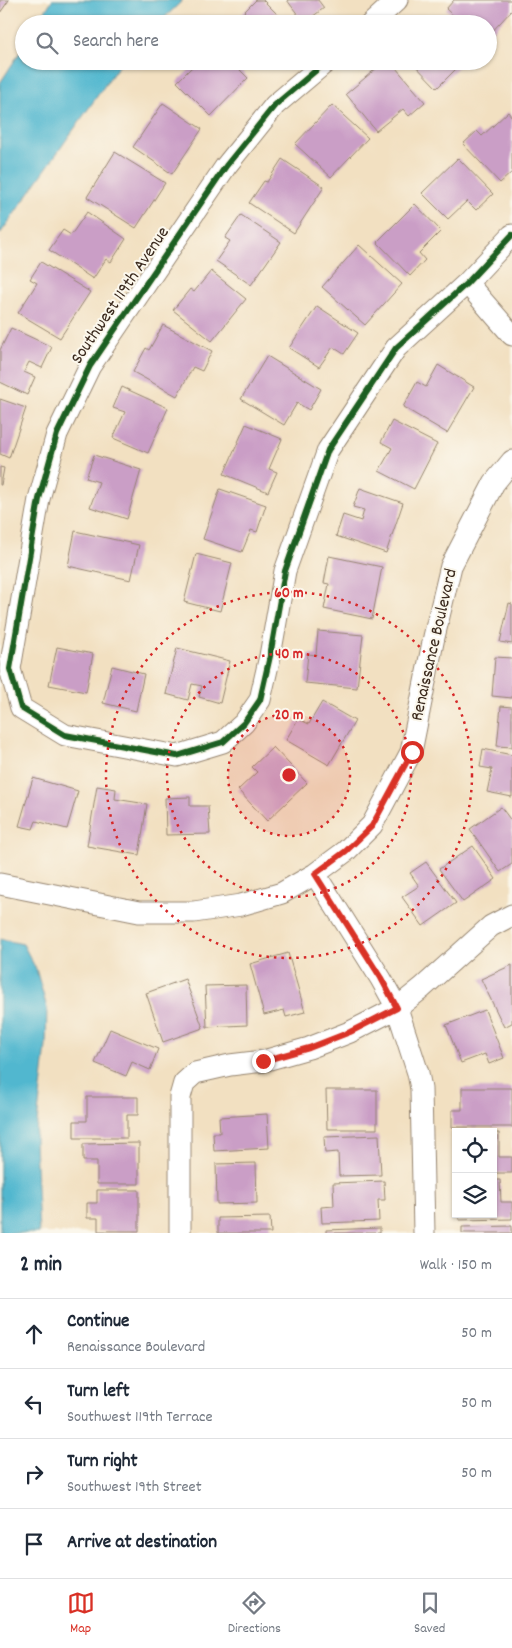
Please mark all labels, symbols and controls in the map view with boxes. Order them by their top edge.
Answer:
search box [15,15,497,70]
icon: search [33,29,61,57]
text: Search here [73,29,159,56]
street label: Southwest 119th Avenue [66,222,176,370]
street label: Renaissance Boulevard [405,566,465,724]
text: 60 m [274,583,304,605]
text: 40 m [275,644,303,666]
text: 20 m [275,705,303,727]
route start [401,741,424,764]
centre of rings [280,766,298,784]
route end [252,1050,275,1073]
map controls [452,1128,497,1218]
button: locate [452,1128,497,1173]
button: layers [452,1173,497,1218]
text: 2 min [20,1251,62,1281]
text: Walk · 150 m [420,1254,492,1277]
text: Continue [67,1309,129,1336]
icon: ahead [20,1320,48,1348]
text: 50 m [461,1322,492,1345]
text: Renaissance Boulevard [67,1336,205,1359]
text: Turn left [67,1379,130,1406]
icon: left [20,1390,48,1418]
text: 50 m [461,1392,492,1415]
text: Southwest 119th Terrace [67,1406,212,1429]
text: Turn right [67,1449,138,1476]
icon: right [20,1460,48,1488]
text: 50 m [461,1462,492,1485]
text: Southwest 19th Street [67,1476,202,1499]
icon: arrive [20,1530,48,1558]
text: Arrive at destination [67,1530,217,1557]
tab: Map [67,1589,95,1639]
tab: Directions [228,1589,281,1639]
tab: Saved [414,1589,445,1639]

